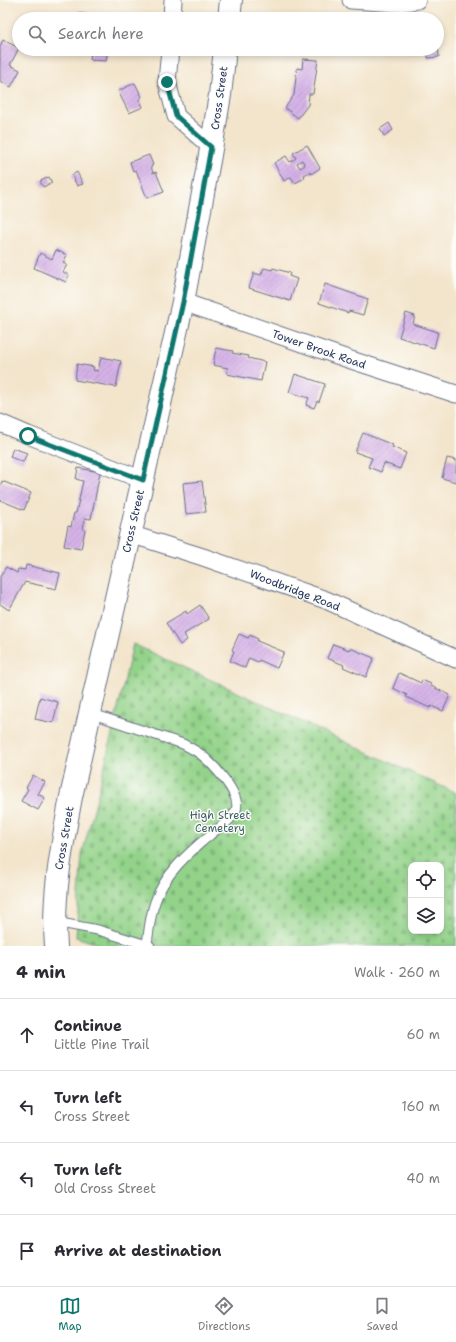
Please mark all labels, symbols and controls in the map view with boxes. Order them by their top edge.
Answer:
search box [12,12,444,56]
icon: search [26,23,48,45]
text: Search here [58,24,144,44]
street label: Cross Street [208,65,231,131]
route end [158,73,176,91]
street label: Tower Brook Road [270,326,368,373]
route start [19,427,37,445]
street label: Cross Street [119,488,148,554]
street label: Woodbridge Road [247,566,342,615]
street label: Cross Street [52,805,77,871]
park label: High Street Cemetery [190,808,250,836]
map controls [408,862,444,934]
button: locate [408,862,444,898]
button: layers [408,898,444,934]
text: 4 min [16,961,66,983]
text: Walk · 260 m [354,964,440,981]
text: Continue [54,1016,122,1036]
icon: ahead [16,1024,38,1046]
text: 60 m [407,1026,440,1043]
text: Little Pine Trail [54,1036,149,1053]
text: Turn left [54,1088,122,1108]
icon: left [16,1096,38,1118]
text: 160 m [402,1098,440,1115]
text: Cross Street [54,1108,130,1125]
text: Turn left [54,1160,122,1180]
icon: left [16,1168,38,1190]
text: 40 m [406,1170,440,1187]
text: Old Cross Street [54,1180,156,1197]
icon: arrive [16,1240,38,1262]
text: Arrive at destination [54,1241,222,1261]
tab: Map [58,1295,82,1334]
tab: Directions [198,1295,250,1334]
tab: Saved [367,1295,398,1334]

